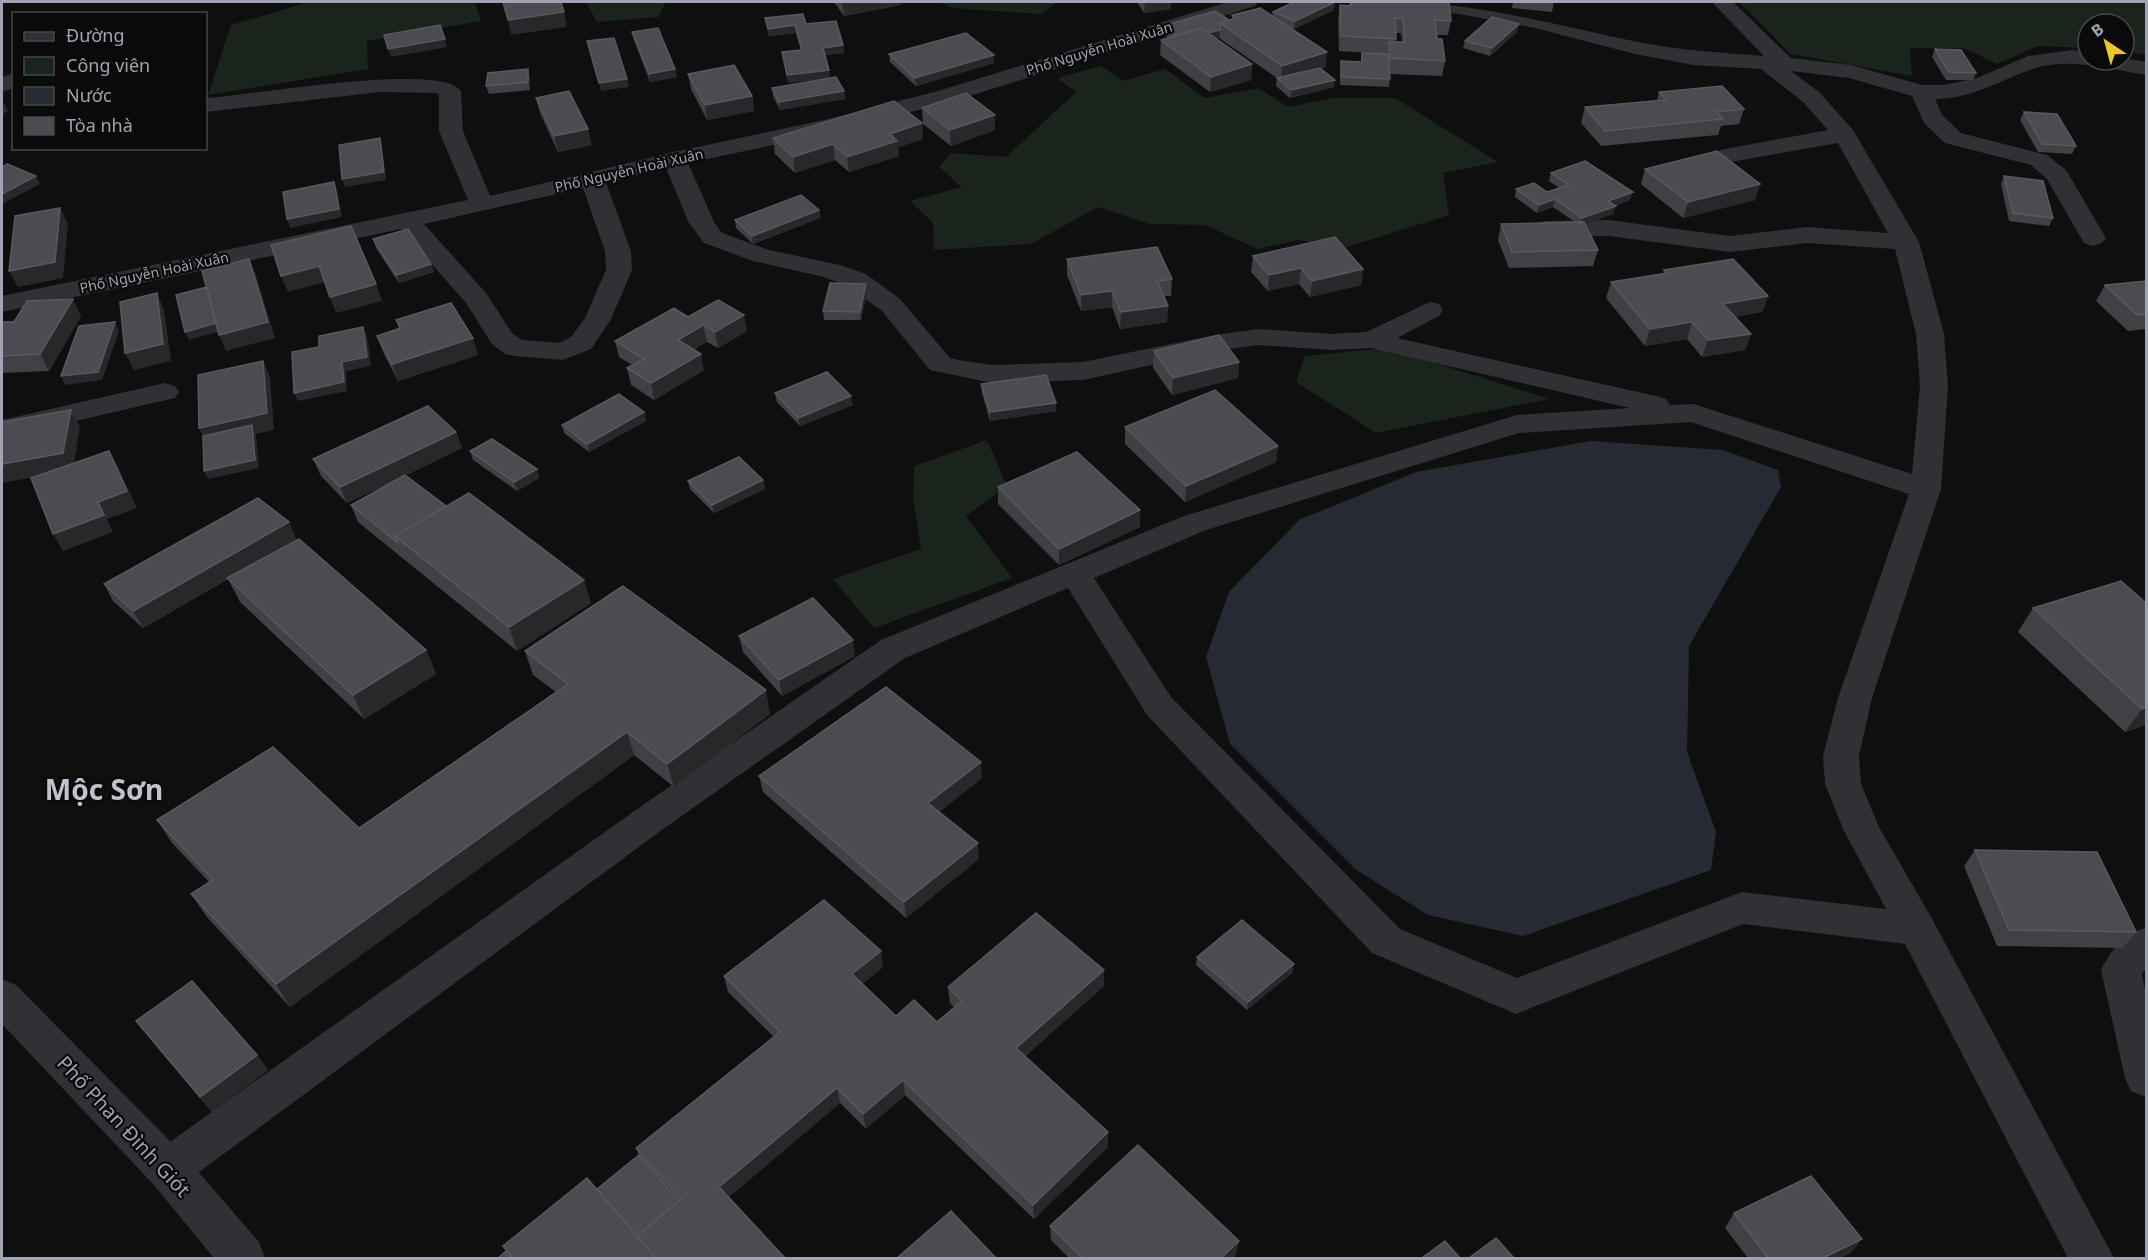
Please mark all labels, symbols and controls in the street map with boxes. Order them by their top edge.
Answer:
legend [12,12,207,150]
north arrow [2076,12,2136,72]
street label: Phố Nguyễn Hoài Xuân [1024,17,1174,79]
text: B [2086,18,2108,42]
text: Đường [66,23,125,47]
text: Công viên [66,53,150,77]
text: Nước [66,83,112,107]
text: Tòa nhà [66,113,133,137]
street label: Phố Nguyễn Hoài Xuân [553,144,705,196]
street label: Phố Nguyễn Hoài Xuân [78,247,230,297]
district label: Mộc Sơn [45,770,163,808]
street label: Phố Phan Đình Giót [51,1050,197,1202]

